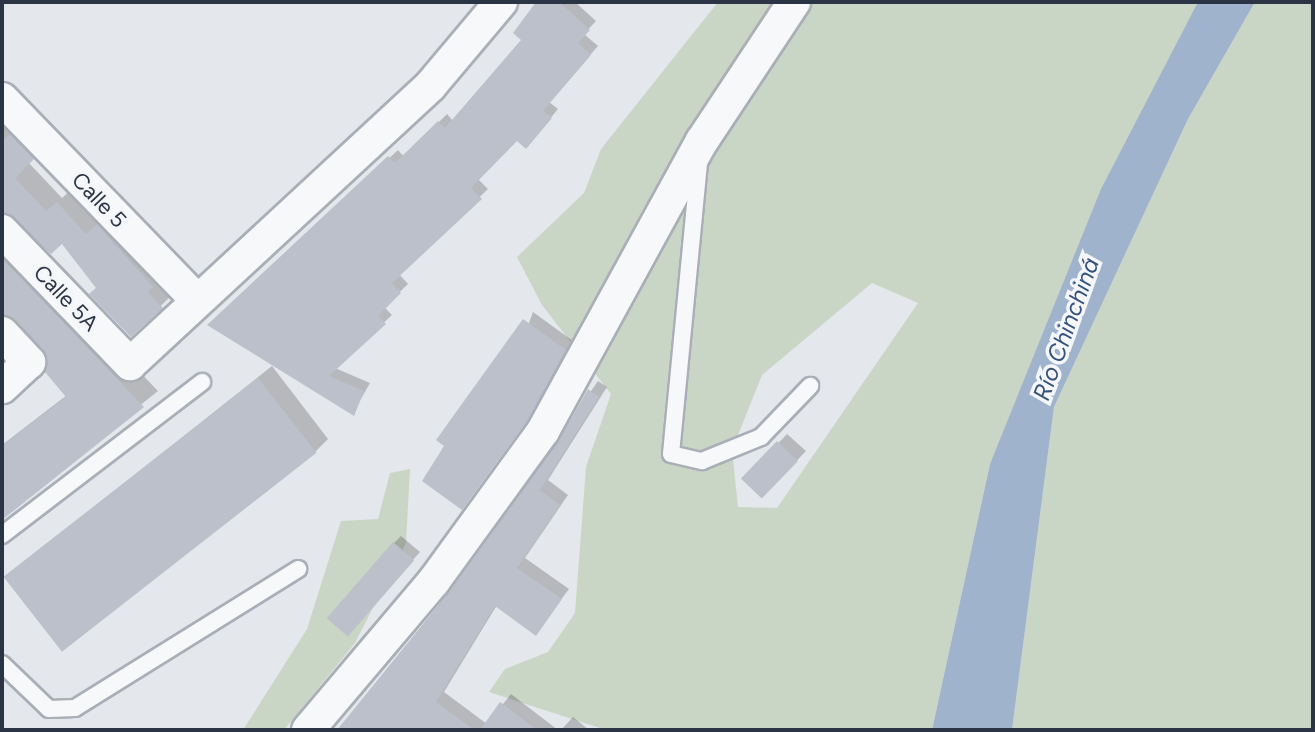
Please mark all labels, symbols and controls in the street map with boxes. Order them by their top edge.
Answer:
street label: Calle 5 [66,167,132,233]
water label: Río Chinchiná [1027,254,1105,404]
street label: Calle 5A [28,259,104,337]

